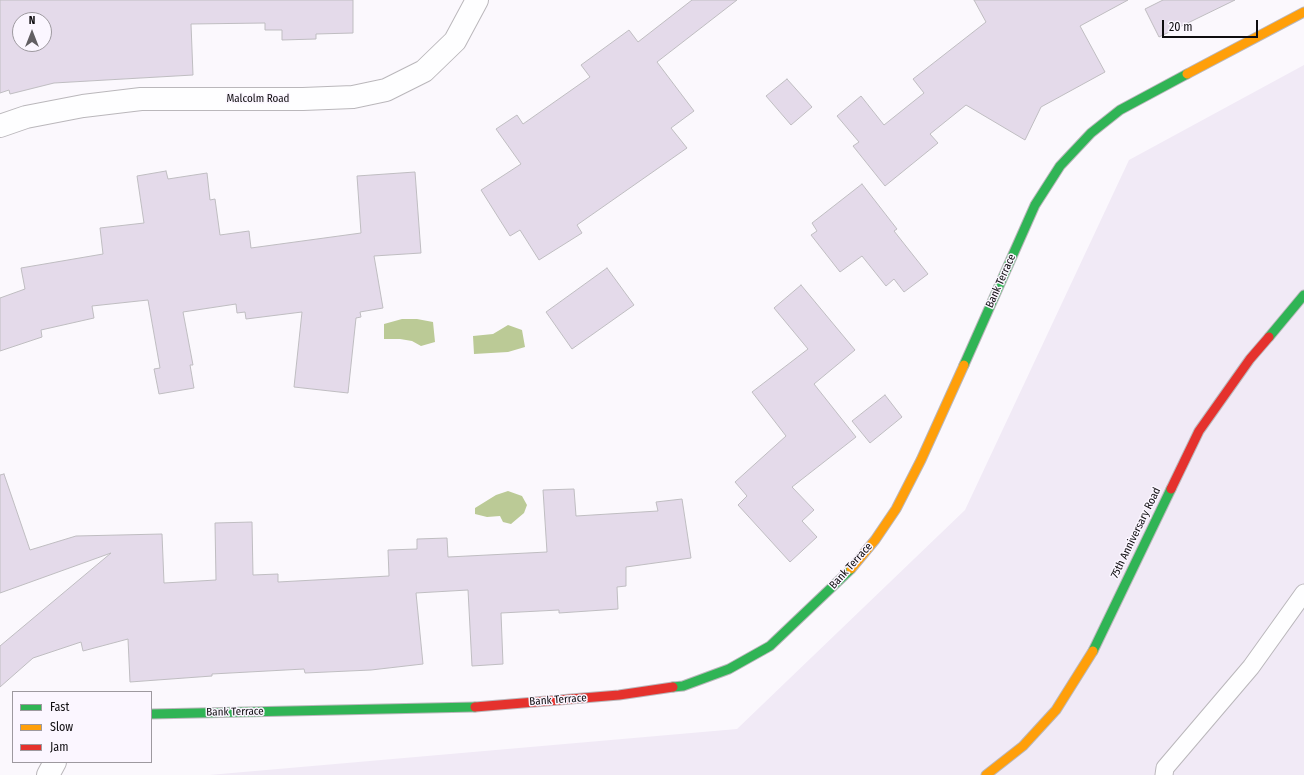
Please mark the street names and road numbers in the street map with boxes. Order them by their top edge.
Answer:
street label: Malcolm Road [227,92,289,106]
street label: Bank Terrace [983,252,1019,310]
street label: 75th Anniversary Road [1108,485,1164,581]
street label: Bank Terrace [827,540,875,592]
street label: Bank Terrace [529,691,587,709]
street label: Bank Terrace [206,705,264,719]

